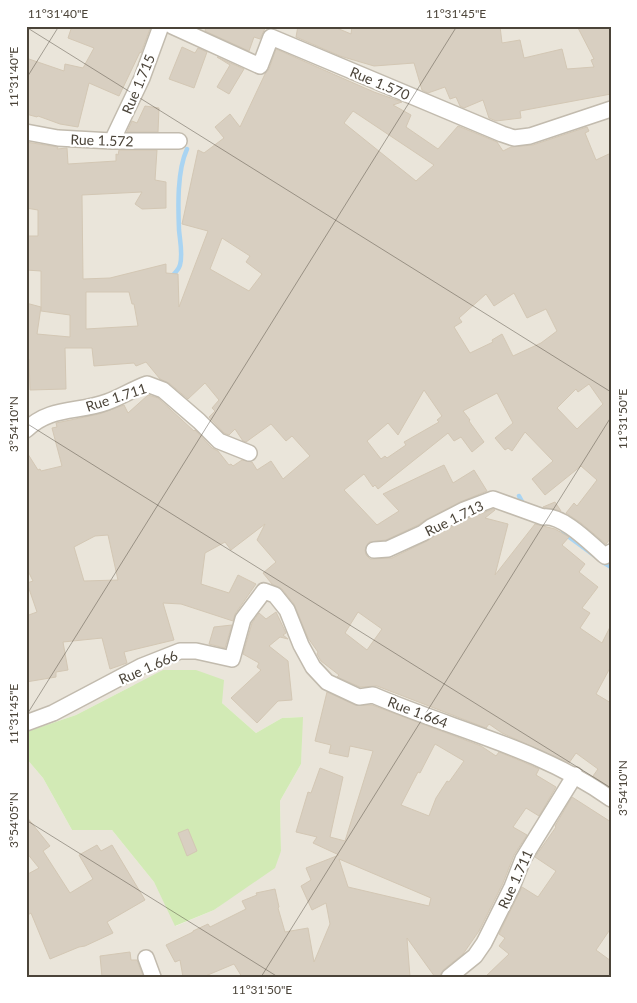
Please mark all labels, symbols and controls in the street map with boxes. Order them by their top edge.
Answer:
text: 11°31'40"E [28,6,88,21]
text: 11°31'45"E [426,6,486,21]
text: 11°31'40"E [6,47,21,107]
street label: Rue 1.715 [118,52,158,116]
street label: Rue 1.570 [348,63,412,103]
street label: Rue 1.572 [70,130,134,150]
street label: Rue 1.711 [83,379,149,415]
text: 11°31'50"E [615,389,630,449]
text: 3°54'10"N [6,396,21,452]
street label: Rue 1.713 [422,497,486,539]
street label: Rue 1.666 [116,646,180,688]
text: 11°31'45"E [6,684,21,744]
street label: Rue 1.664 [386,693,450,731]
text: 3°54'10"N [615,760,630,816]
text: 3°54'05"N [6,792,21,848]
street label: Rue 1.711 [494,847,536,911]
text: 11°31'50"E [232,982,292,997]

